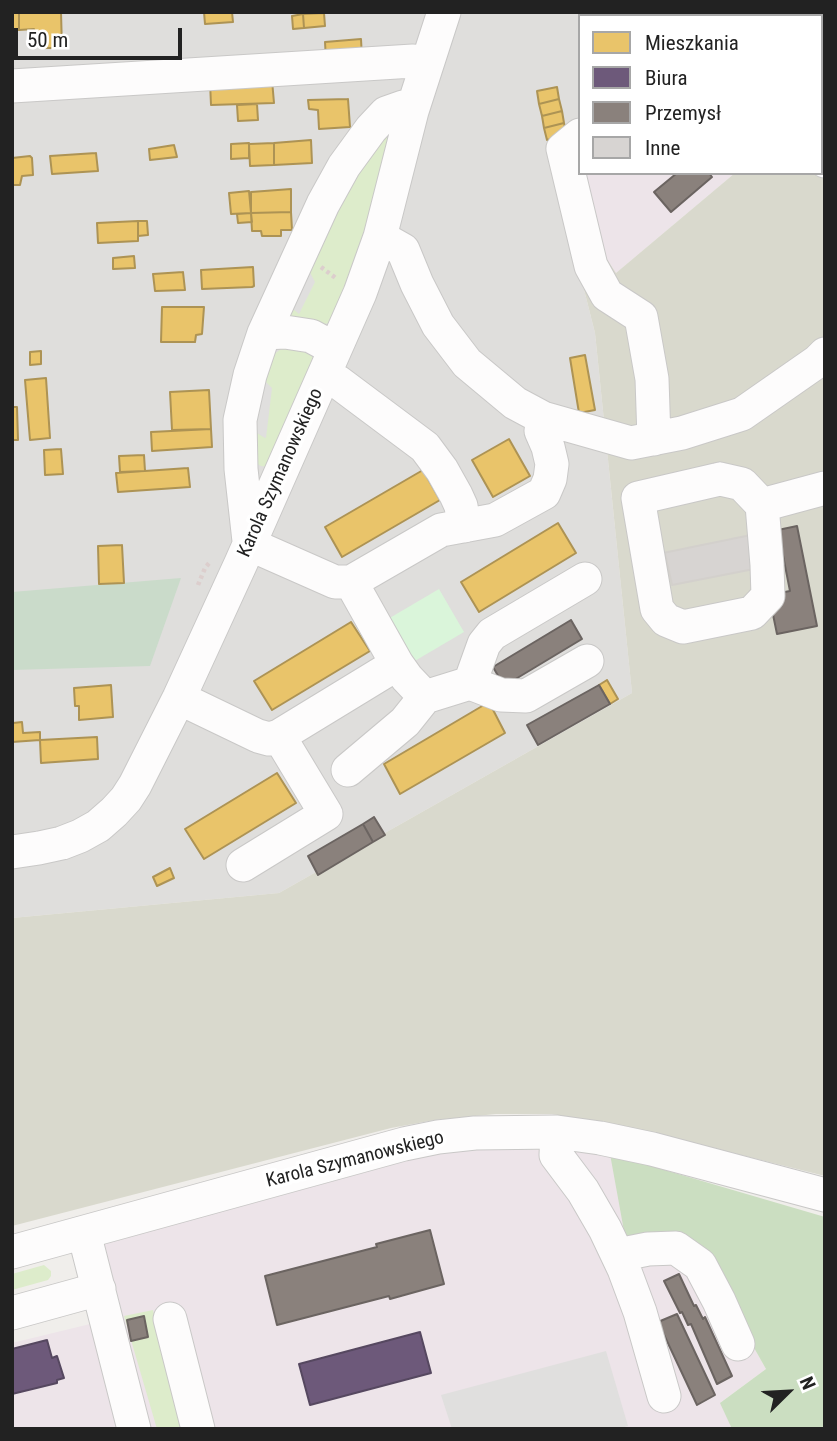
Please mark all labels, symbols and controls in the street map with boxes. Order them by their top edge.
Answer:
scale bar [18,14,186,58]
legend [578,14,823,175]
text: 50 m [27,28,68,52]
text: Mieszkania [645,31,739,55]
text: Biura [645,66,687,90]
text: Przemysł [645,101,721,125]
text: Inne [645,136,680,160]
street label: Karola Szymanowskiego [233,385,329,561]
street label: Karola Szymanowskiego [264,1127,446,1193]
north arrow [753,1357,823,1427]
text: N [795,1373,821,1393]

